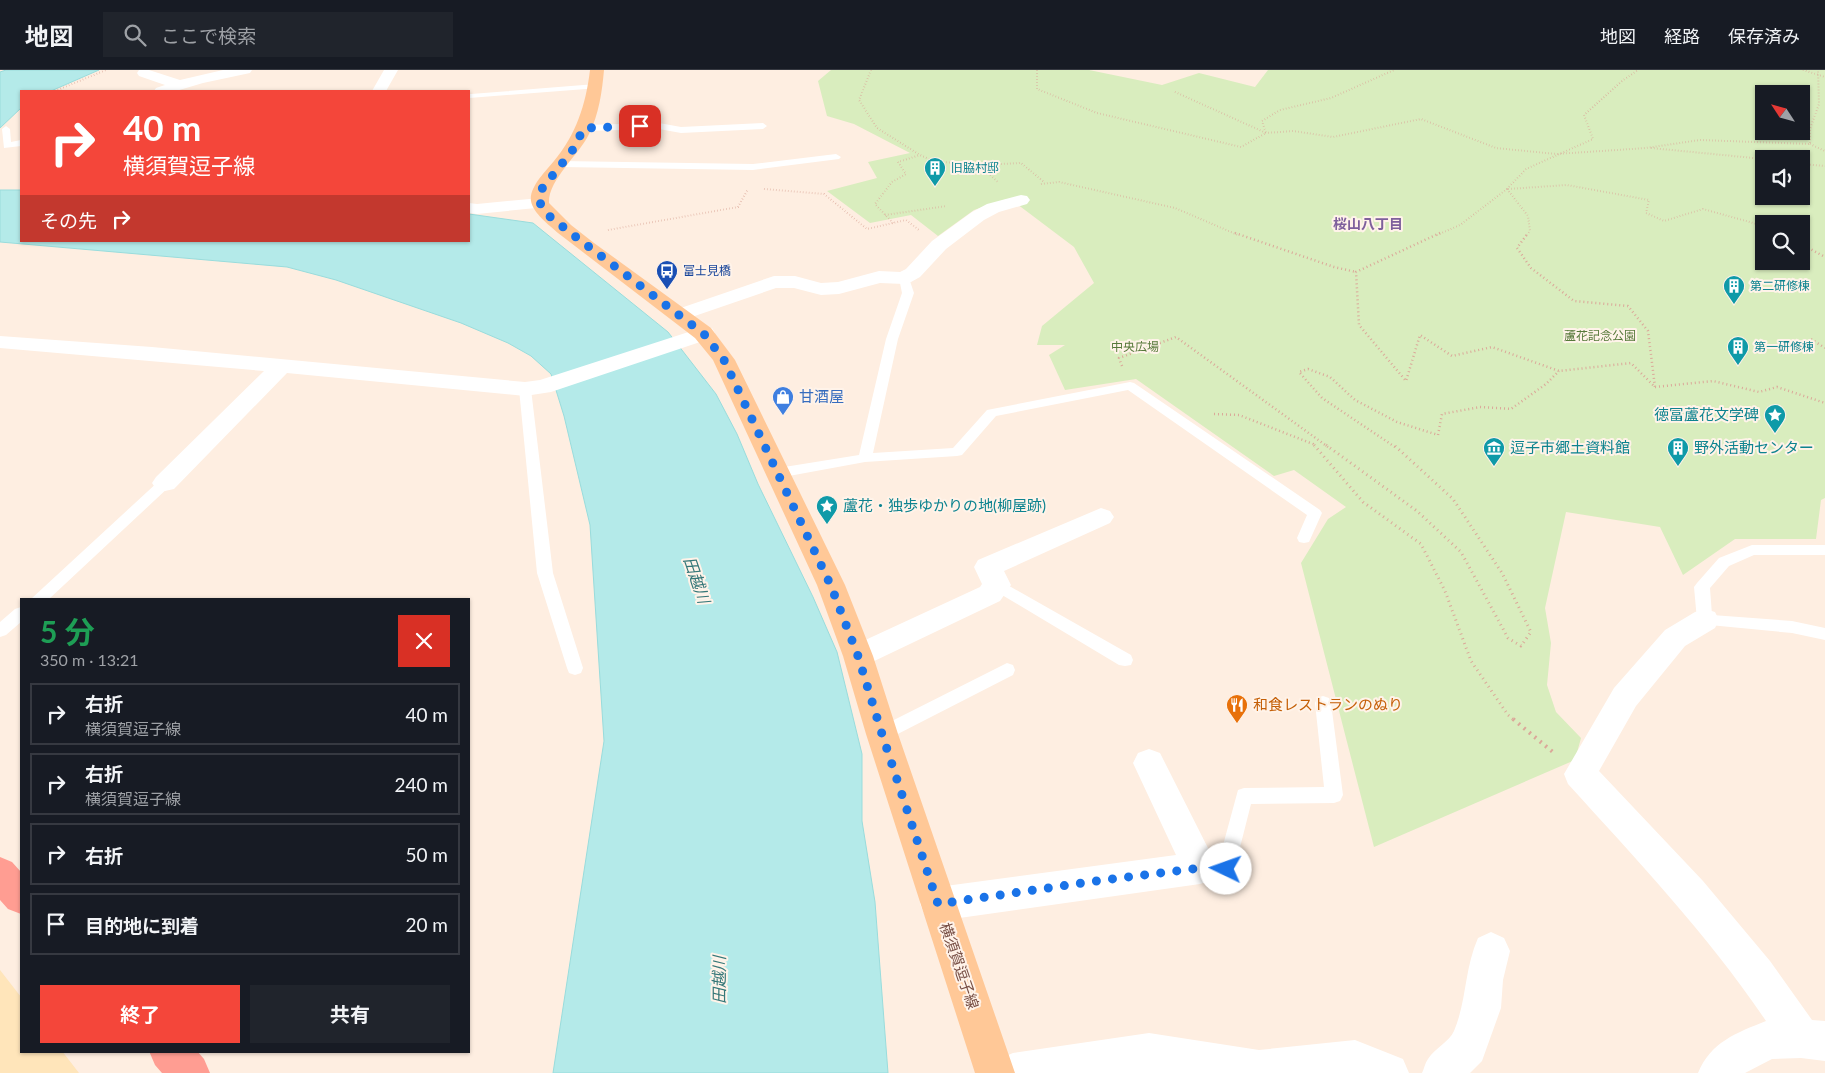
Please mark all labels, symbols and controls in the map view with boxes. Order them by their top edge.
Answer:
search box [103,12,453,57]
text: 地図 [25,21,73,50]
icon: search [121,21,149,49]
text: ここで検索 [161,24,256,47]
text: 地図 [1600,25,1636,47]
text: 経路 [1664,25,1700,47]
text: 保存済み [1728,25,1800,47]
north arrow [1755,85,1810,140]
map controls [1755,85,1810,270]
pin [619,105,661,147]
text: 40 m [123,106,201,148]
icon: right [40,110,105,175]
icon: arrive [626,112,654,140]
button: sound [1755,150,1810,205]
text: 横須賀逗子線 [123,152,255,179]
building icon: 旧脇村邸 [923,156,947,187]
place label: 旧脇村邸 [951,160,999,175]
icon: right [107,205,135,233]
text: その先 [40,209,97,232]
district label: 桜山八丁目 [1333,215,1403,232]
button: search [1755,215,1810,270]
bus stop icon: 富士見橋 [655,259,679,290]
place label: 富士見橋 [683,263,731,278]
building icon: 第二研修棟 [1722,274,1746,305]
place label: 第二研修棟 [1750,278,1810,293]
park label: 蘆花記念公園 [1564,328,1636,343]
building icon: 第一研修棟 [1726,335,1750,366]
park label: 中央広場 [1111,339,1159,354]
place label: 第一研修棟 [1754,339,1814,354]
shop icon: 甘酒屋 [771,385,795,416]
place label: 甘酒屋 [799,387,844,405]
place icon: 徳冨蘆花文学碑 [1763,403,1787,434]
place label: 徳冨蘆花文学碑 [1654,405,1759,423]
museum icon: 逗子市郷土資料館 [1482,436,1506,467]
building icon: 野外活動センター [1666,436,1690,467]
place label: 逗子市郷土資料館 [1510,438,1630,456]
place label: 野外活動センター [1694,438,1814,456]
place icon: 蘆花・独歩ゆかりの地(柳屋跡) [815,494,839,525]
place label: 蘆花・独歩ゆかりの地(柳屋跡) [843,496,1046,514]
water label: 田越川 [681,554,715,608]
text: 5 分 [40,613,95,649]
button: close [398,615,450,667]
text: 350 m · 13:21 [40,650,139,669]
text: 右折 [85,692,123,715]
restaurant icon: 和食レストランのぬり [1225,693,1249,724]
place label: 和食レストランのぬり [1253,695,1403,713]
icon: right [42,700,70,728]
text: 40 m [405,703,448,726]
text: 横須賀逗子線 [85,719,181,738]
text: 右折 [85,762,123,785]
icon: right [42,770,70,798]
text: 240 m [394,773,448,796]
text: 横須賀逗子線 [85,789,181,808]
icon: right [42,840,70,868]
position arrow [1199,842,1251,894]
text: 50 m [405,843,448,866]
text: 右折 [85,844,123,867]
icon: arrive [42,910,70,938]
text: 20 m [405,913,448,936]
text: 目的地に到着 [85,914,199,937]
street label: 横須賀逗子線 [937,920,983,1011]
water label: 田越川 [709,954,728,1004]
button: 終了 [40,985,240,1043]
button: 共有 [250,985,450,1043]

